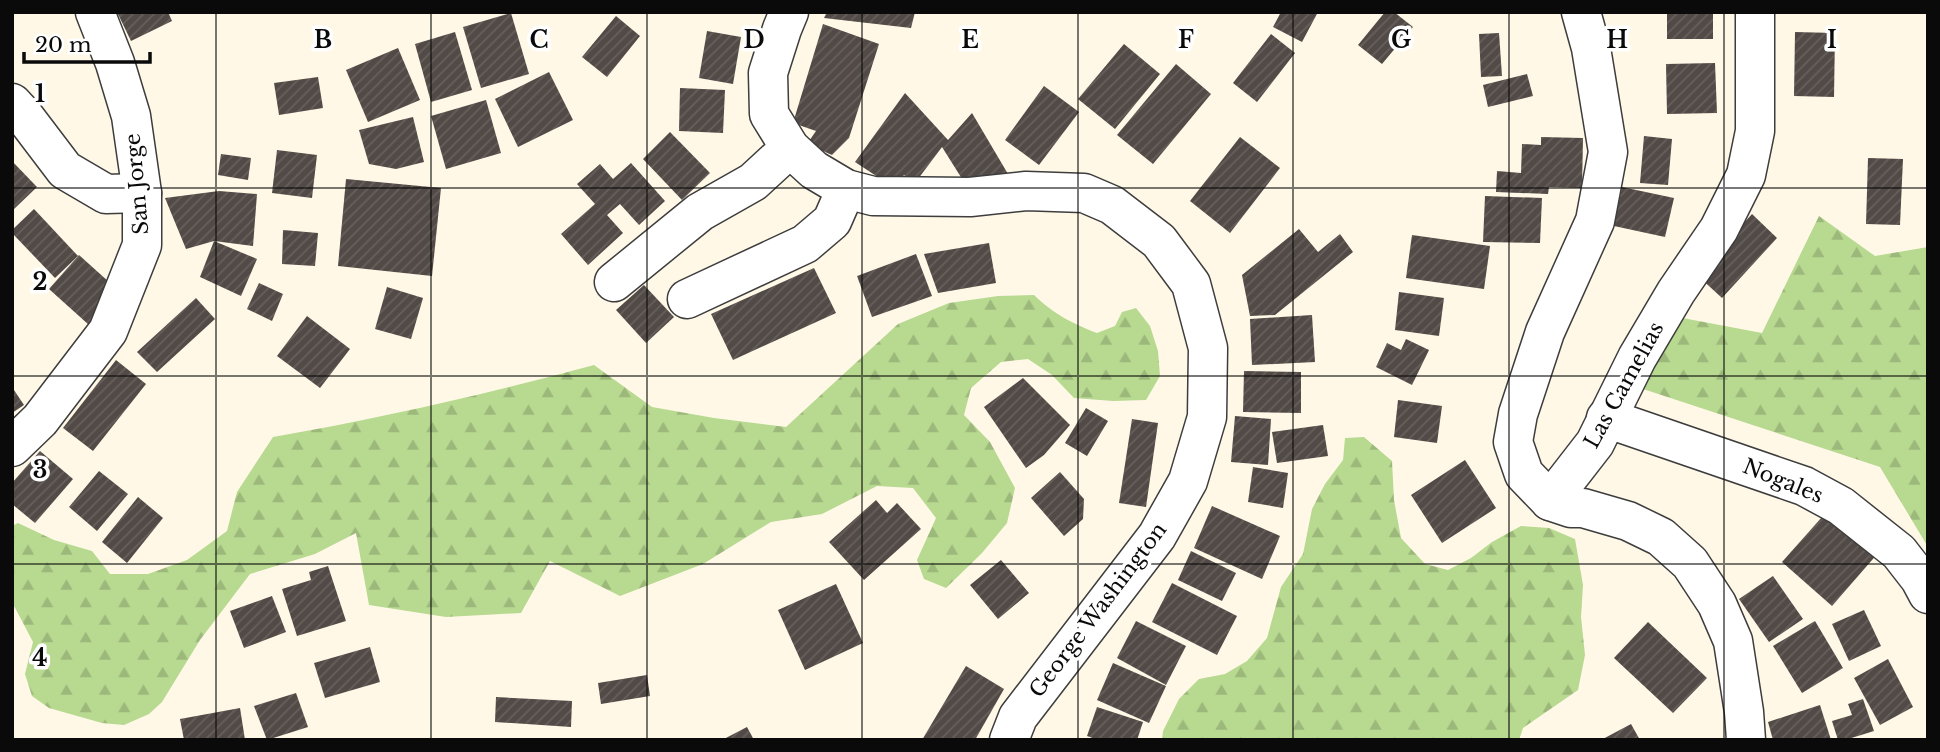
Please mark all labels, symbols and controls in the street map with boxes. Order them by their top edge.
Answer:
scale bar [24,21,150,65]
text: B [314,26,332,54]
text: C [530,26,548,54]
text: D [743,26,765,54]
text: E [961,26,979,54]
text: F [1178,26,1194,54]
text: G [1391,26,1411,54]
text: H [1606,26,1628,54]
text: I [1827,26,1837,54]
text: 20 m [35,32,92,58]
text: 1 [35,80,45,108]
street label: San Jorge [120,132,154,236]
text: 2 [33,268,47,296]
street label: Las Camelias [1579,317,1669,453]
street label: Nogales [1739,453,1827,509]
text: 3 [33,456,47,484]
street label: George Washington [1024,517,1172,703]
text: 4 [32,644,48,672]

